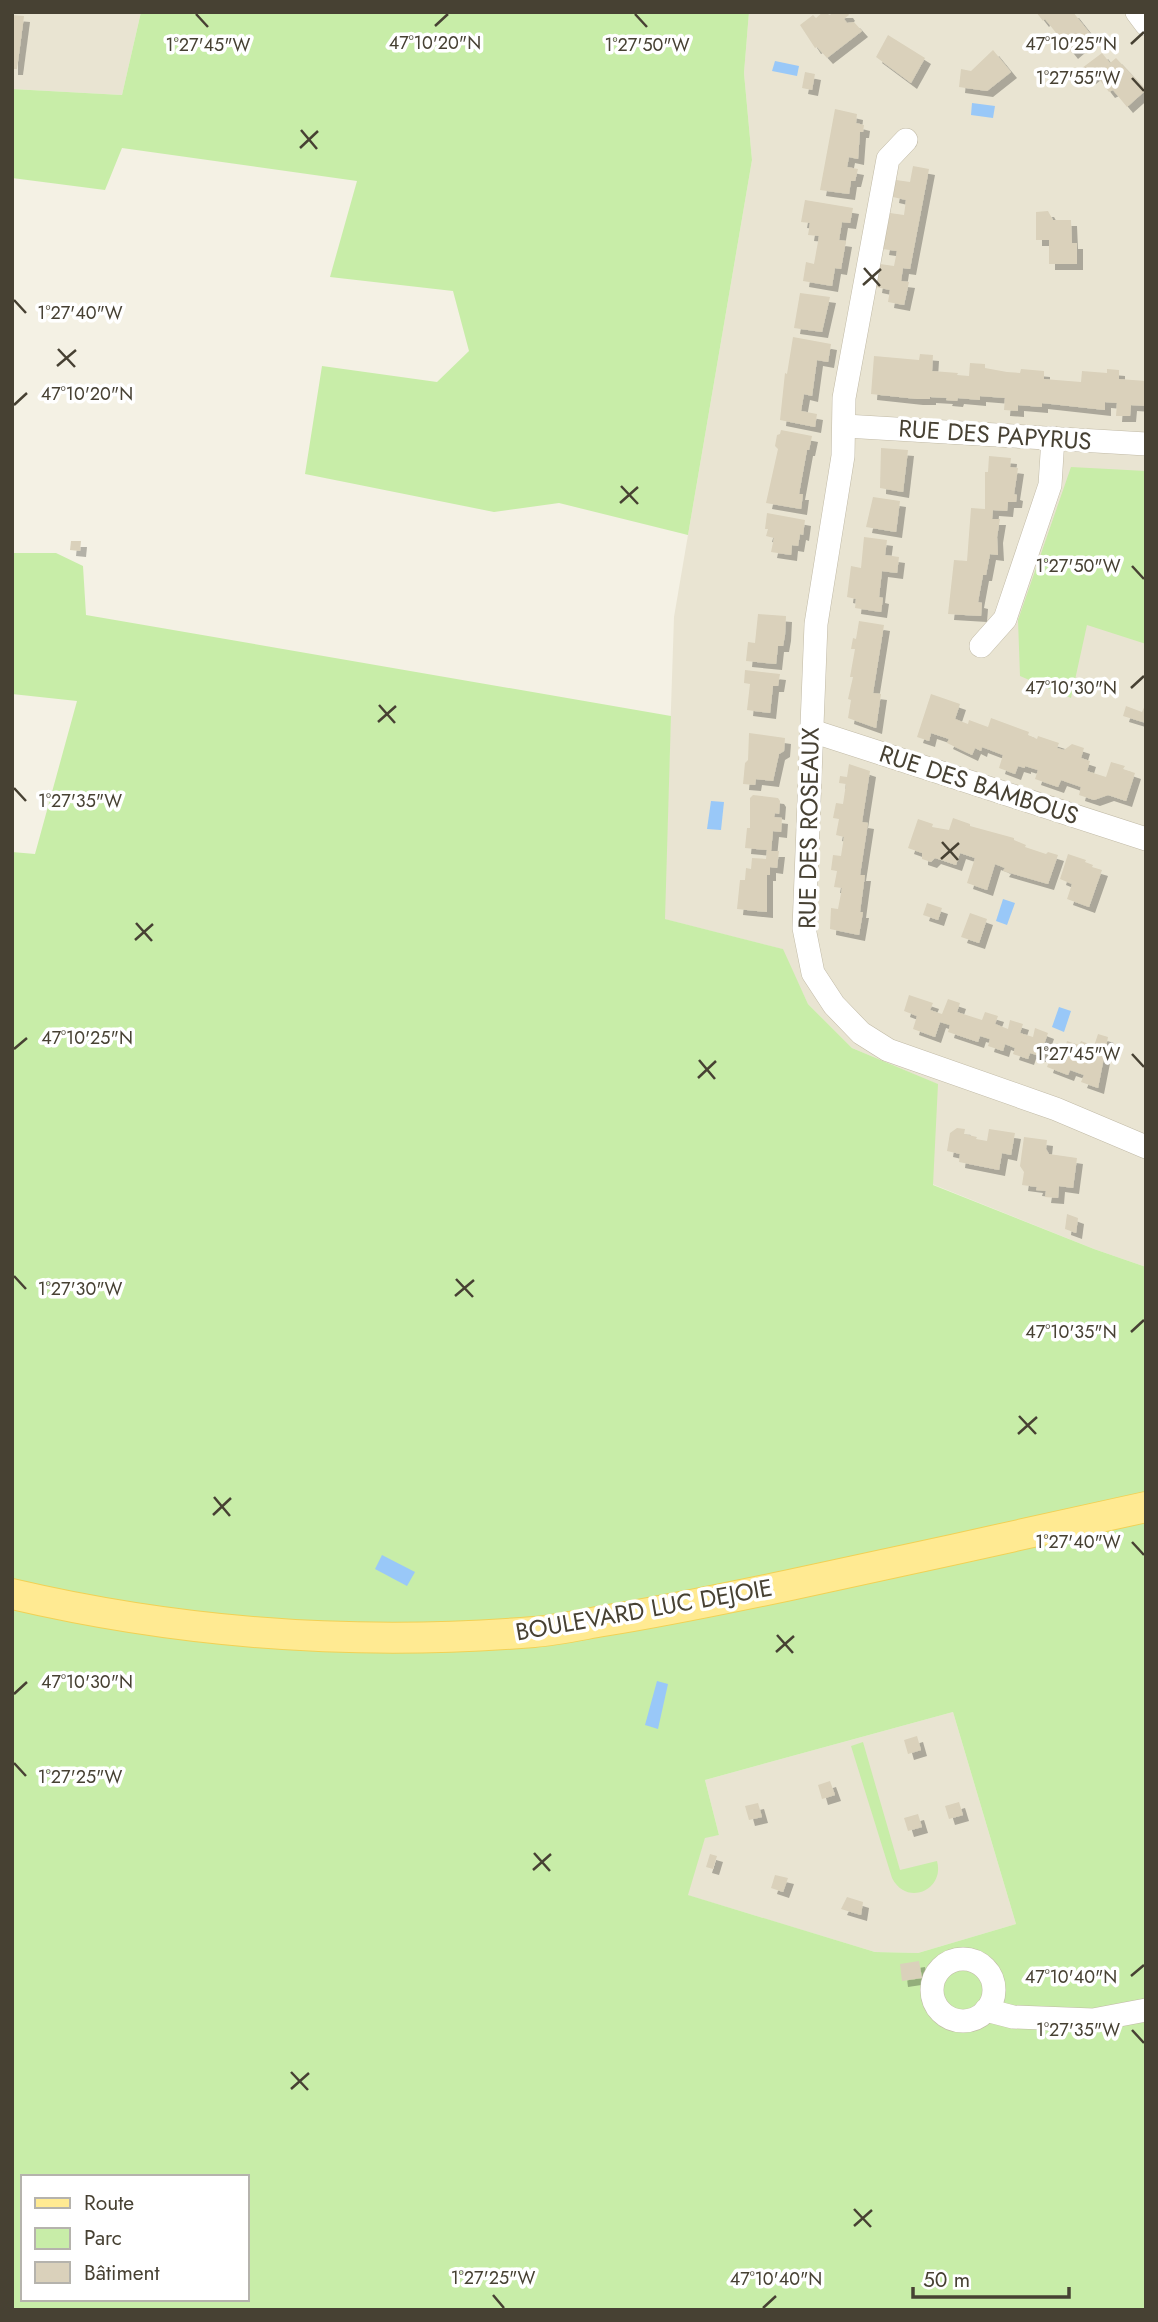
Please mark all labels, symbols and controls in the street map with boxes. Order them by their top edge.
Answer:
text: 47°10'20"N [389,30,481,56]
text: 47°10'25"N [1025,31,1117,57]
text: 1°27'45"W [166,32,251,58]
text: 1°27'50"W [604,32,690,58]
text: 1°27'55"W [1036,65,1120,91]
text: 1°27'40"W [37,300,123,326]
text: 47°10'20"N [41,381,133,407]
street label: RUE DES PAPYRUS [897,410,1093,459]
text: 1°27'50"W [1035,553,1121,579]
text: 47°10'30"N [1025,675,1117,701]
street label: RUE DES ROSEAUX [789,726,828,929]
street label: RUE DES BAMBOUS [875,736,1083,833]
text: 1°27'35"W [38,788,122,814]
text: 47°10'25"N [41,1025,133,1051]
text: 1°27'45"W [1036,1041,1121,1067]
text: 1°27'30"W [38,1276,123,1302]
text: 47°10'35"N [1025,1319,1117,1345]
text: 1°27'40"W [1035,1529,1121,1555]
street label: BOULEVARD LUC DEJOIE [513,1570,775,1649]
text: 47°10'30"N [41,1669,133,1695]
text: 1°27'25"W [38,1764,122,1790]
text: 47°10'40"N [1025,1964,1117,1990]
text: 1°27'35"W [1036,2017,1120,2043]
legend [21,2175,248,2301]
text: Route [84,2188,134,2218]
text: Parc [84,2223,122,2253]
scale bar [913,2256,1069,2300]
text: Bâtiment [84,2258,160,2288]
text: 1°27'25"W [451,2265,535,2291]
text: 50 m [923,2265,970,2295]
text: 47°10'40"N [730,2266,822,2292]

